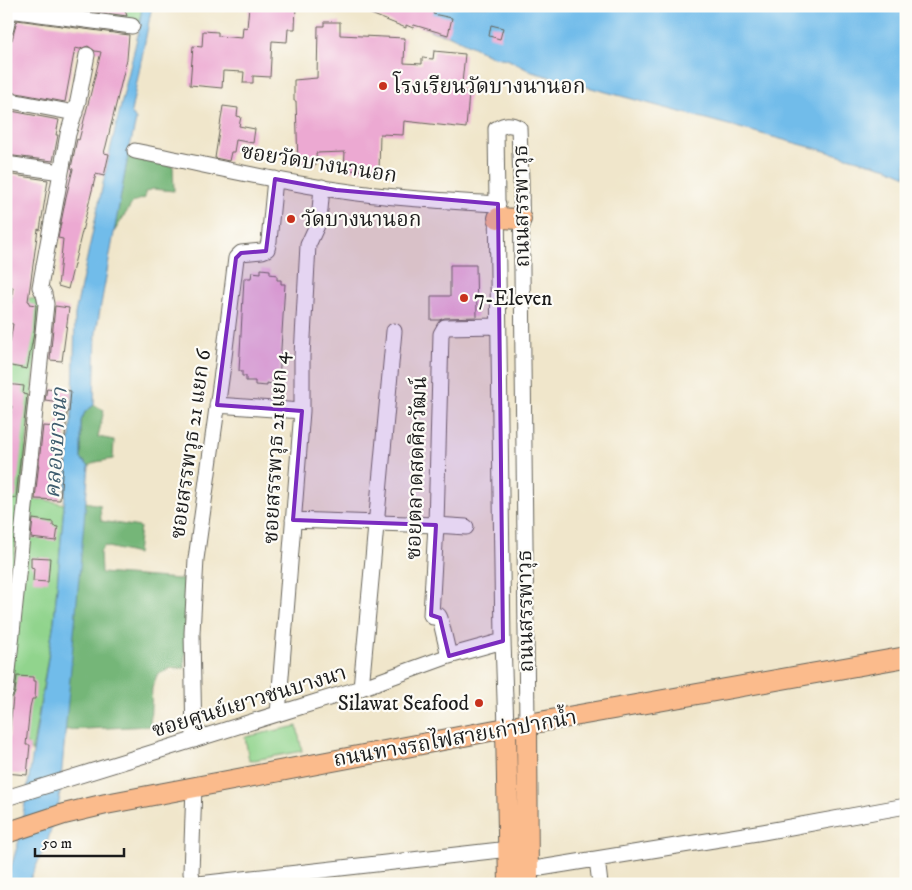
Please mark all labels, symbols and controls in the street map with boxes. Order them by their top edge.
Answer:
place label: โรงเรียนวัดบางนานอก [392,71,586,100]
marker: โรงเรียนวัดบางนานอก [377,80,389,92]
street label: ซอยวัดบางนานอก [239,139,399,189]
street label: ถนนสรรพาวุธ [508,144,536,268]
place label: วัดบางนานอก [301,207,421,233]
marker: วัดบางนานอก [285,213,297,225]
place label: 7-Eleven [474,286,552,312]
marker: 7-Eleven [458,292,470,304]
street label: ซอยสรรพวุธ 21 แยก 6 [165,347,217,540]
street label: ซอยสรรพวุธ 21 แยก 4 [258,351,294,545]
street label: ซอยตลาดสดศิลวัฒน์ [400,376,433,560]
water label: คลองบางนา [39,386,74,499]
street label: ถนนสรรพาวุธ [512,549,540,673]
street label: ซอยศูนย์เยาวชนบางนา [149,659,350,744]
place label: Silawat Seafood [338,691,470,717]
marker: Silawat Seafood [473,697,485,709]
street label: ถนนทางรถไฟสายเก่าปากน้ำ [331,701,579,773]
scale bar [35,825,124,857]
text: 50 m [42,834,72,853]

